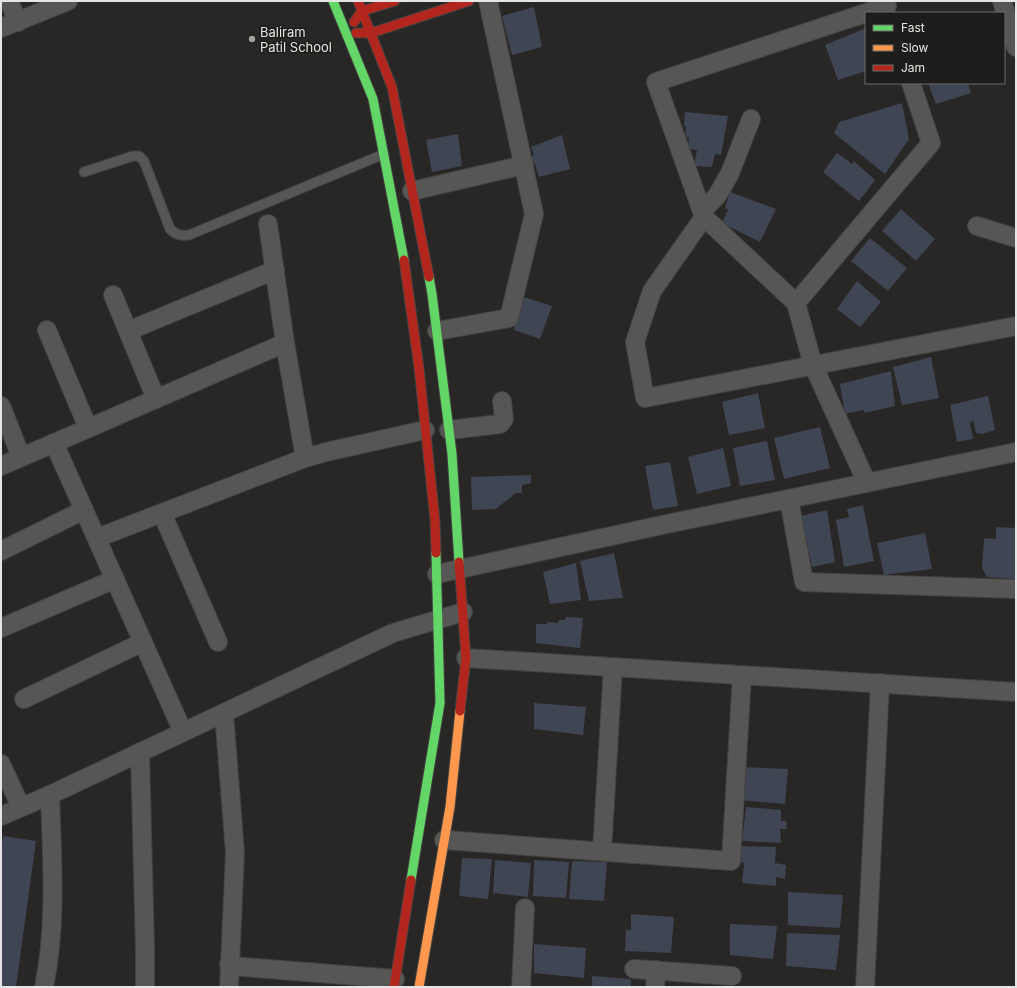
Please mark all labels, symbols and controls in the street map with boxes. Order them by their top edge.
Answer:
legend [865,12,1005,84]
text: Fast [901,20,925,35]
place label: Baliram Patil School [260,24,332,55]
marker: Baliram Patil School [247,34,257,44]
text: Slow [901,40,929,55]
text: Jam [901,60,925,75]

